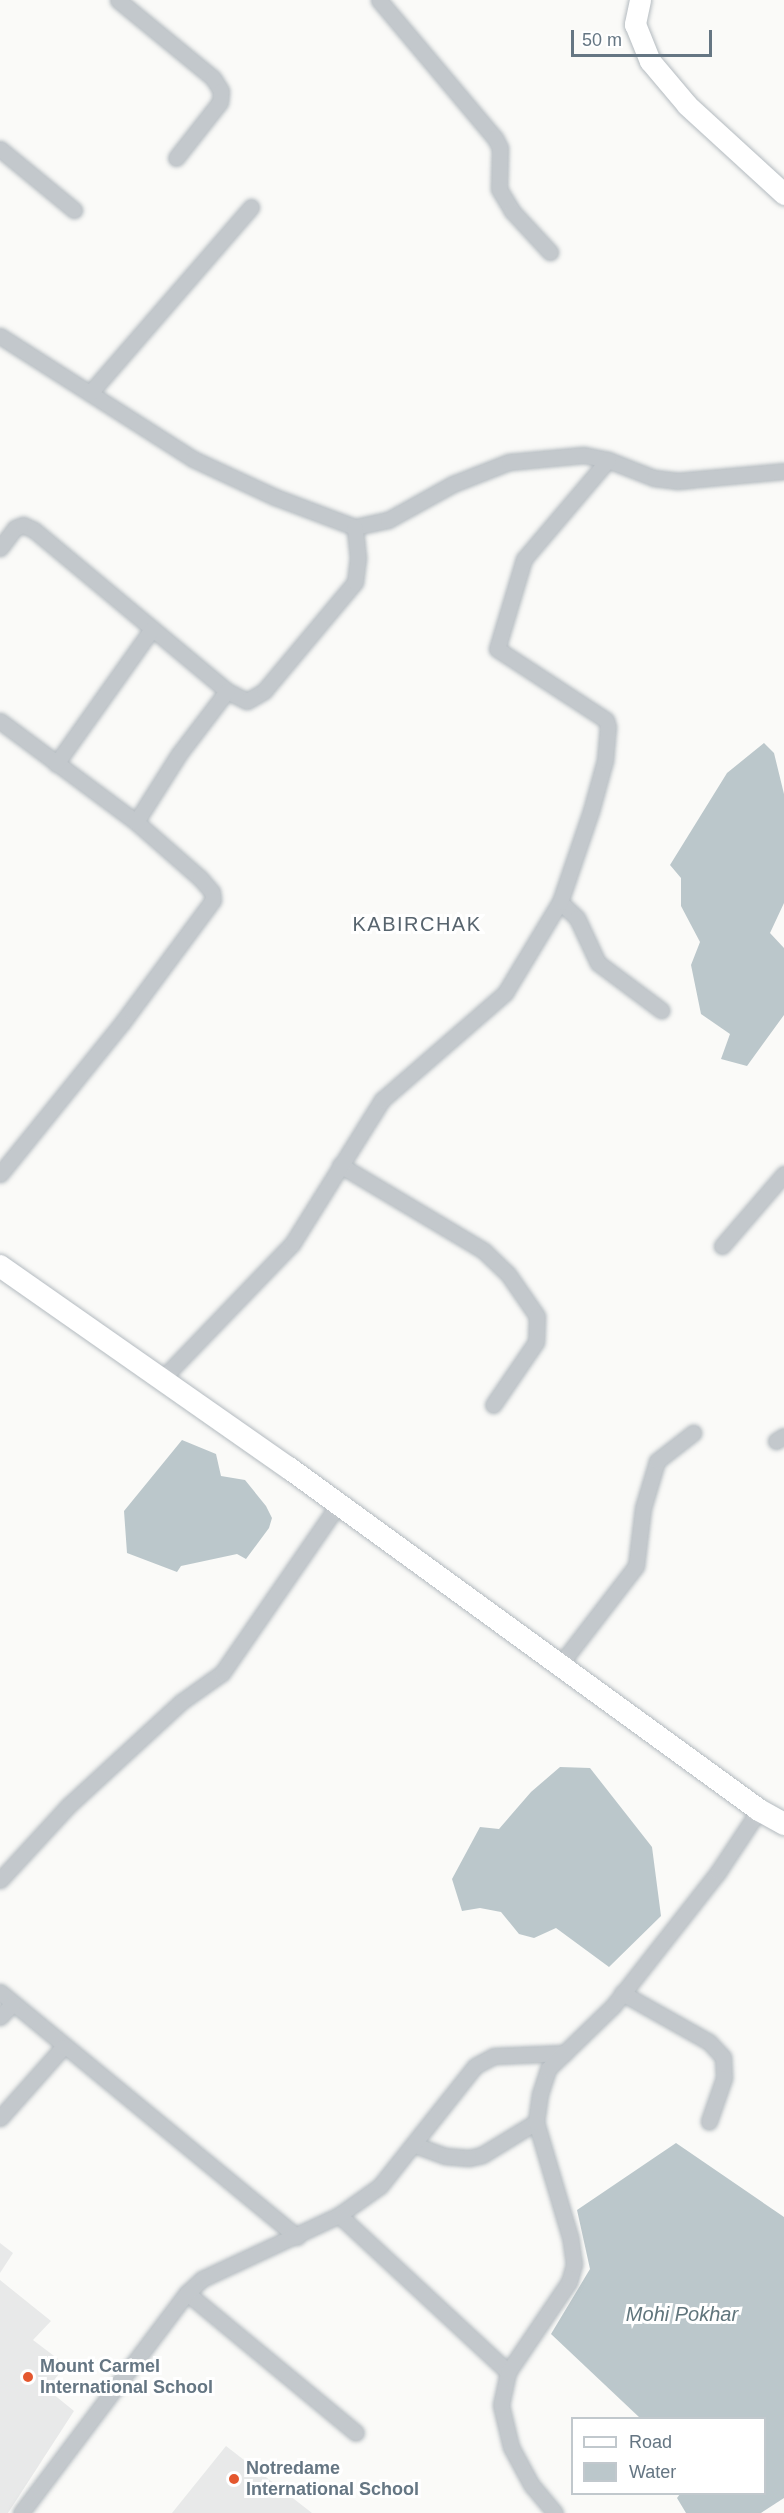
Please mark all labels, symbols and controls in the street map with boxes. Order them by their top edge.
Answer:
scale bar [574,18,715,56]
text: 50 m [582,30,622,50]
district label: KABIRCHAK [352,912,482,936]
water label: Mohi Pokhar [626,2302,738,2326]
place label: Mount Carmel International School [40,2356,213,2398]
marker: Mount Carmel International School [21,2370,35,2384]
legend [571,2417,766,2495]
text: Road [629,2432,672,2452]
place label: Notredame International School [246,2458,419,2500]
text: Water [629,2462,676,2482]
marker: Notredame International School [227,2472,241,2486]

